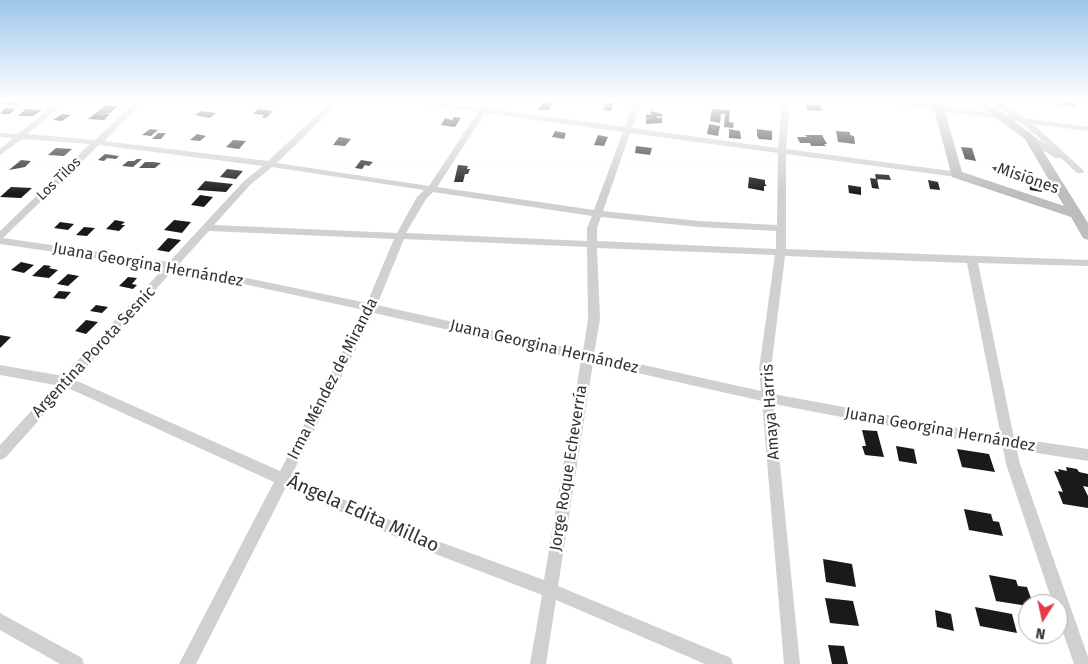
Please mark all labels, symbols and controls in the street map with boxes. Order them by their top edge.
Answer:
street label: Los Tilos [33,154,85,204]
street label: Misiones [995,160,1061,198]
street label: Juana Georgina Hernández [51,239,245,291]
street label: Argentina Porota Sesnic [28,283,160,421]
street label: Irma Méndez de Miranda [284,295,382,463]
street label: Juana Georgina Hernández [448,316,640,378]
street label: Amaya Harris [758,364,784,460]
street label: Jorge Roque Echeverría [546,384,592,552]
street label: Juana Georgina Hernández [843,404,1037,456]
street label: Ángela Edita Millao [283,470,443,558]
north arrow [1018,594,1068,644]
text: N [1034,624,1047,642]

